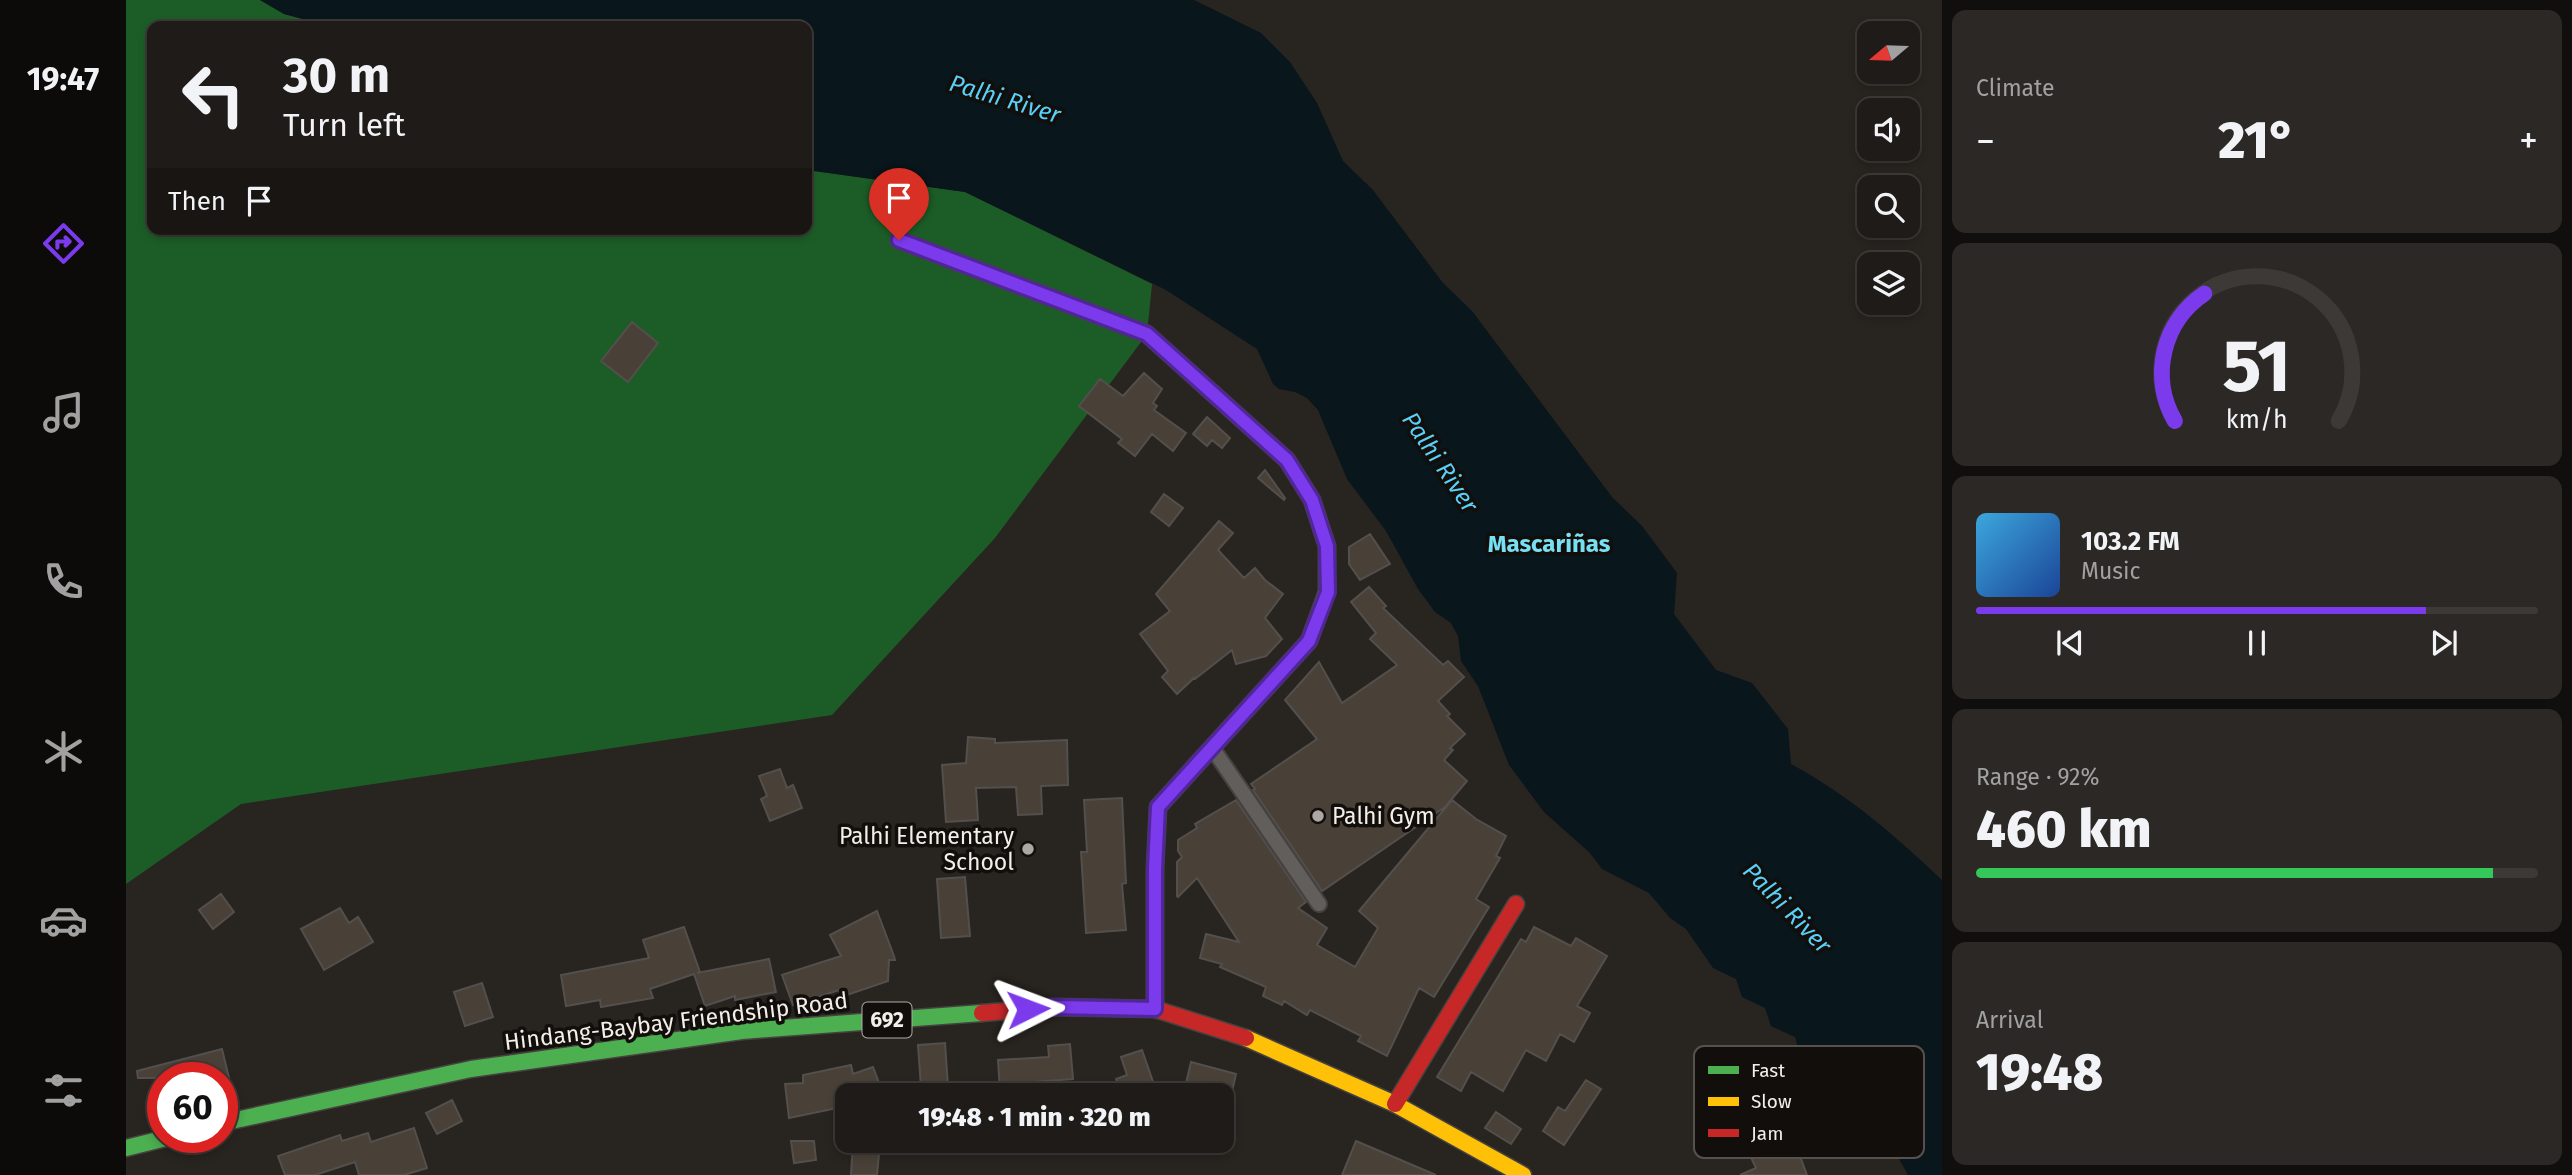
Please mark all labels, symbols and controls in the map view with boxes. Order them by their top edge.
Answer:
north arrow [1857,21,1920,84]
map controls [1857,21,1920,315]
text: 30 m [283,46,390,105]
icon: left [168,49,259,140]
text: 19:47 [27,60,99,98]
water label: Palhi River [946,69,1065,129]
text: Climate [1976,74,2055,102]
button: sound [1857,98,1920,161]
text: Turn left [283,106,405,144]
text: 21° [2218,109,2296,172]
text: − [1976,118,1995,164]
text: + [2519,118,2538,164]
pin [869,168,929,240]
button: search [1857,175,1920,238]
icon: arrive [880,179,918,217]
icon: arrive [240,182,278,220]
text: Then [168,186,226,217]
icon: directions [39,219,88,268]
button: layers [1857,252,1920,315]
text: 51 [2223,323,2291,410]
icon: music [39,388,88,437]
text: km/h [2226,404,2288,434]
water label: Palhi River [1396,407,1484,518]
text: 103.2 FM [2081,526,2180,557]
district label: Mascariñas [1488,530,1611,558]
icon: phone [39,557,88,606]
text: Music [2081,557,2141,585]
icon: previous [2051,624,2089,662]
icon: pause [2238,624,2276,662]
icon: next [2425,624,2463,662]
icon: climate [39,727,88,776]
text: Range · 92% [1976,763,2099,791]
text: 460 km [1976,798,2152,861]
place label: Palhi Gym [1332,802,1435,830]
marker: Palhi Gym [1310,808,1326,824]
place label: Palhi Elementary School [839,822,1015,876]
marker: Palhi Elementary School [1020,841,1036,857]
water label: Palhi River [1737,857,1837,960]
icon: car [39,896,88,945]
position arrow [991,972,1065,1046]
street label: Hindang-Baybay Friendship Road [503,986,849,1056]
road number: 692 [862,1002,912,1038]
text: Arrival [1976,1006,2043,1034]
text: 19:48 [1976,1041,2103,1104]
legend [1694,1046,1924,1158]
text: Fast [1751,1059,1785,1082]
speed limit sign: 60 [147,1062,238,1153]
icon: filters [39,1066,88,1115]
text: Slow [1751,1090,1792,1113]
text: 19:48 · 1 min · 320 m [918,1102,1151,1133]
text: Jam [1751,1122,1783,1145]

